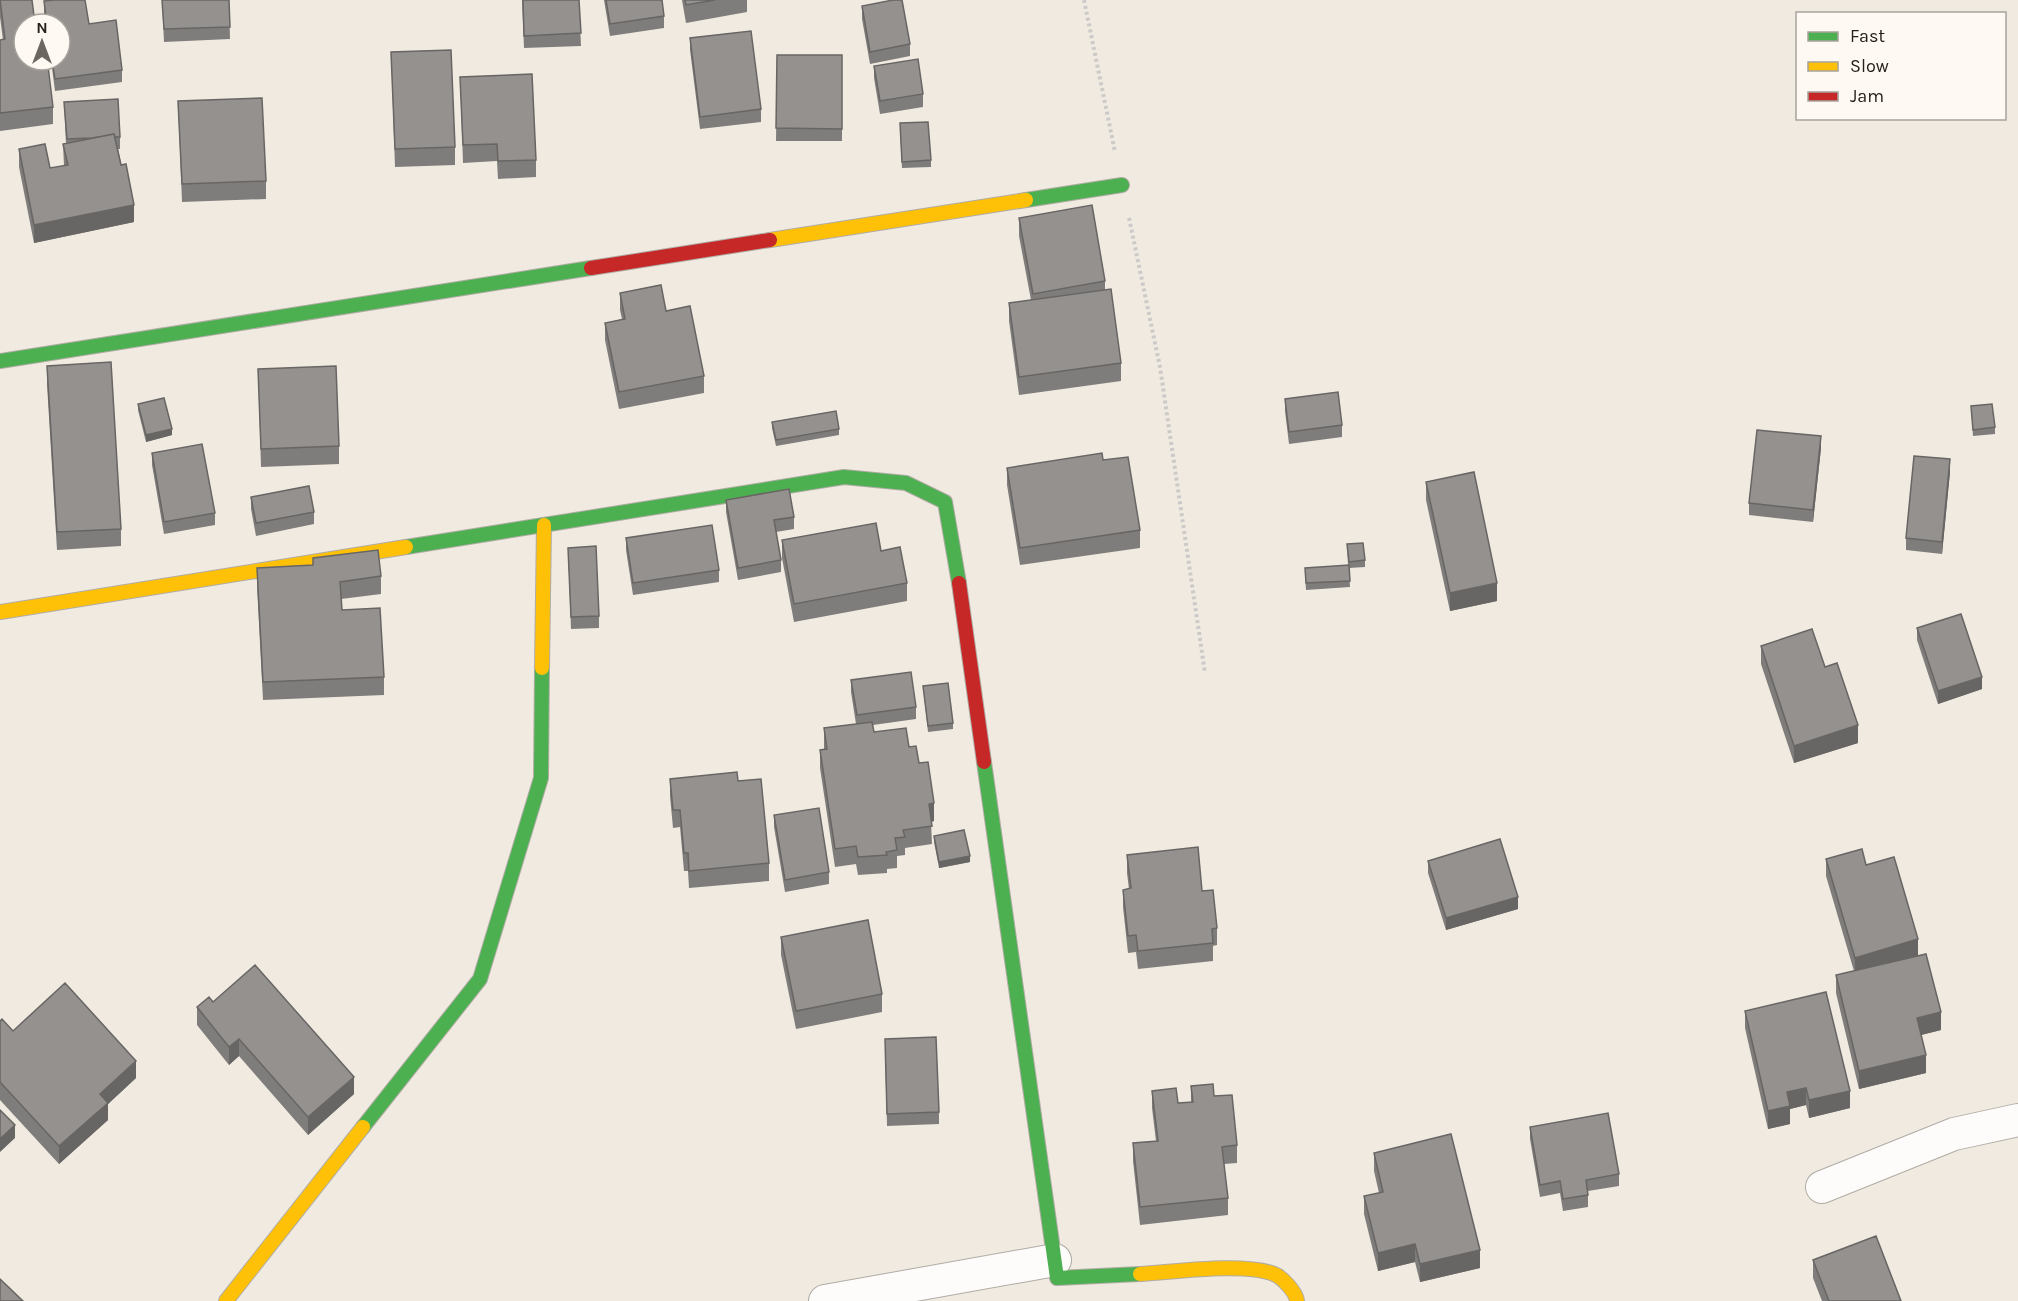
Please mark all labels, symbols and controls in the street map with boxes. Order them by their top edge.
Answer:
north arrow [12,12,72,72]
legend [1796,12,2006,120]
text: N [36,18,48,37]
text: Fast [1850,25,1885,47]
text: Slow [1850,55,1889,77]
text: Jam [1850,85,1884,107]

